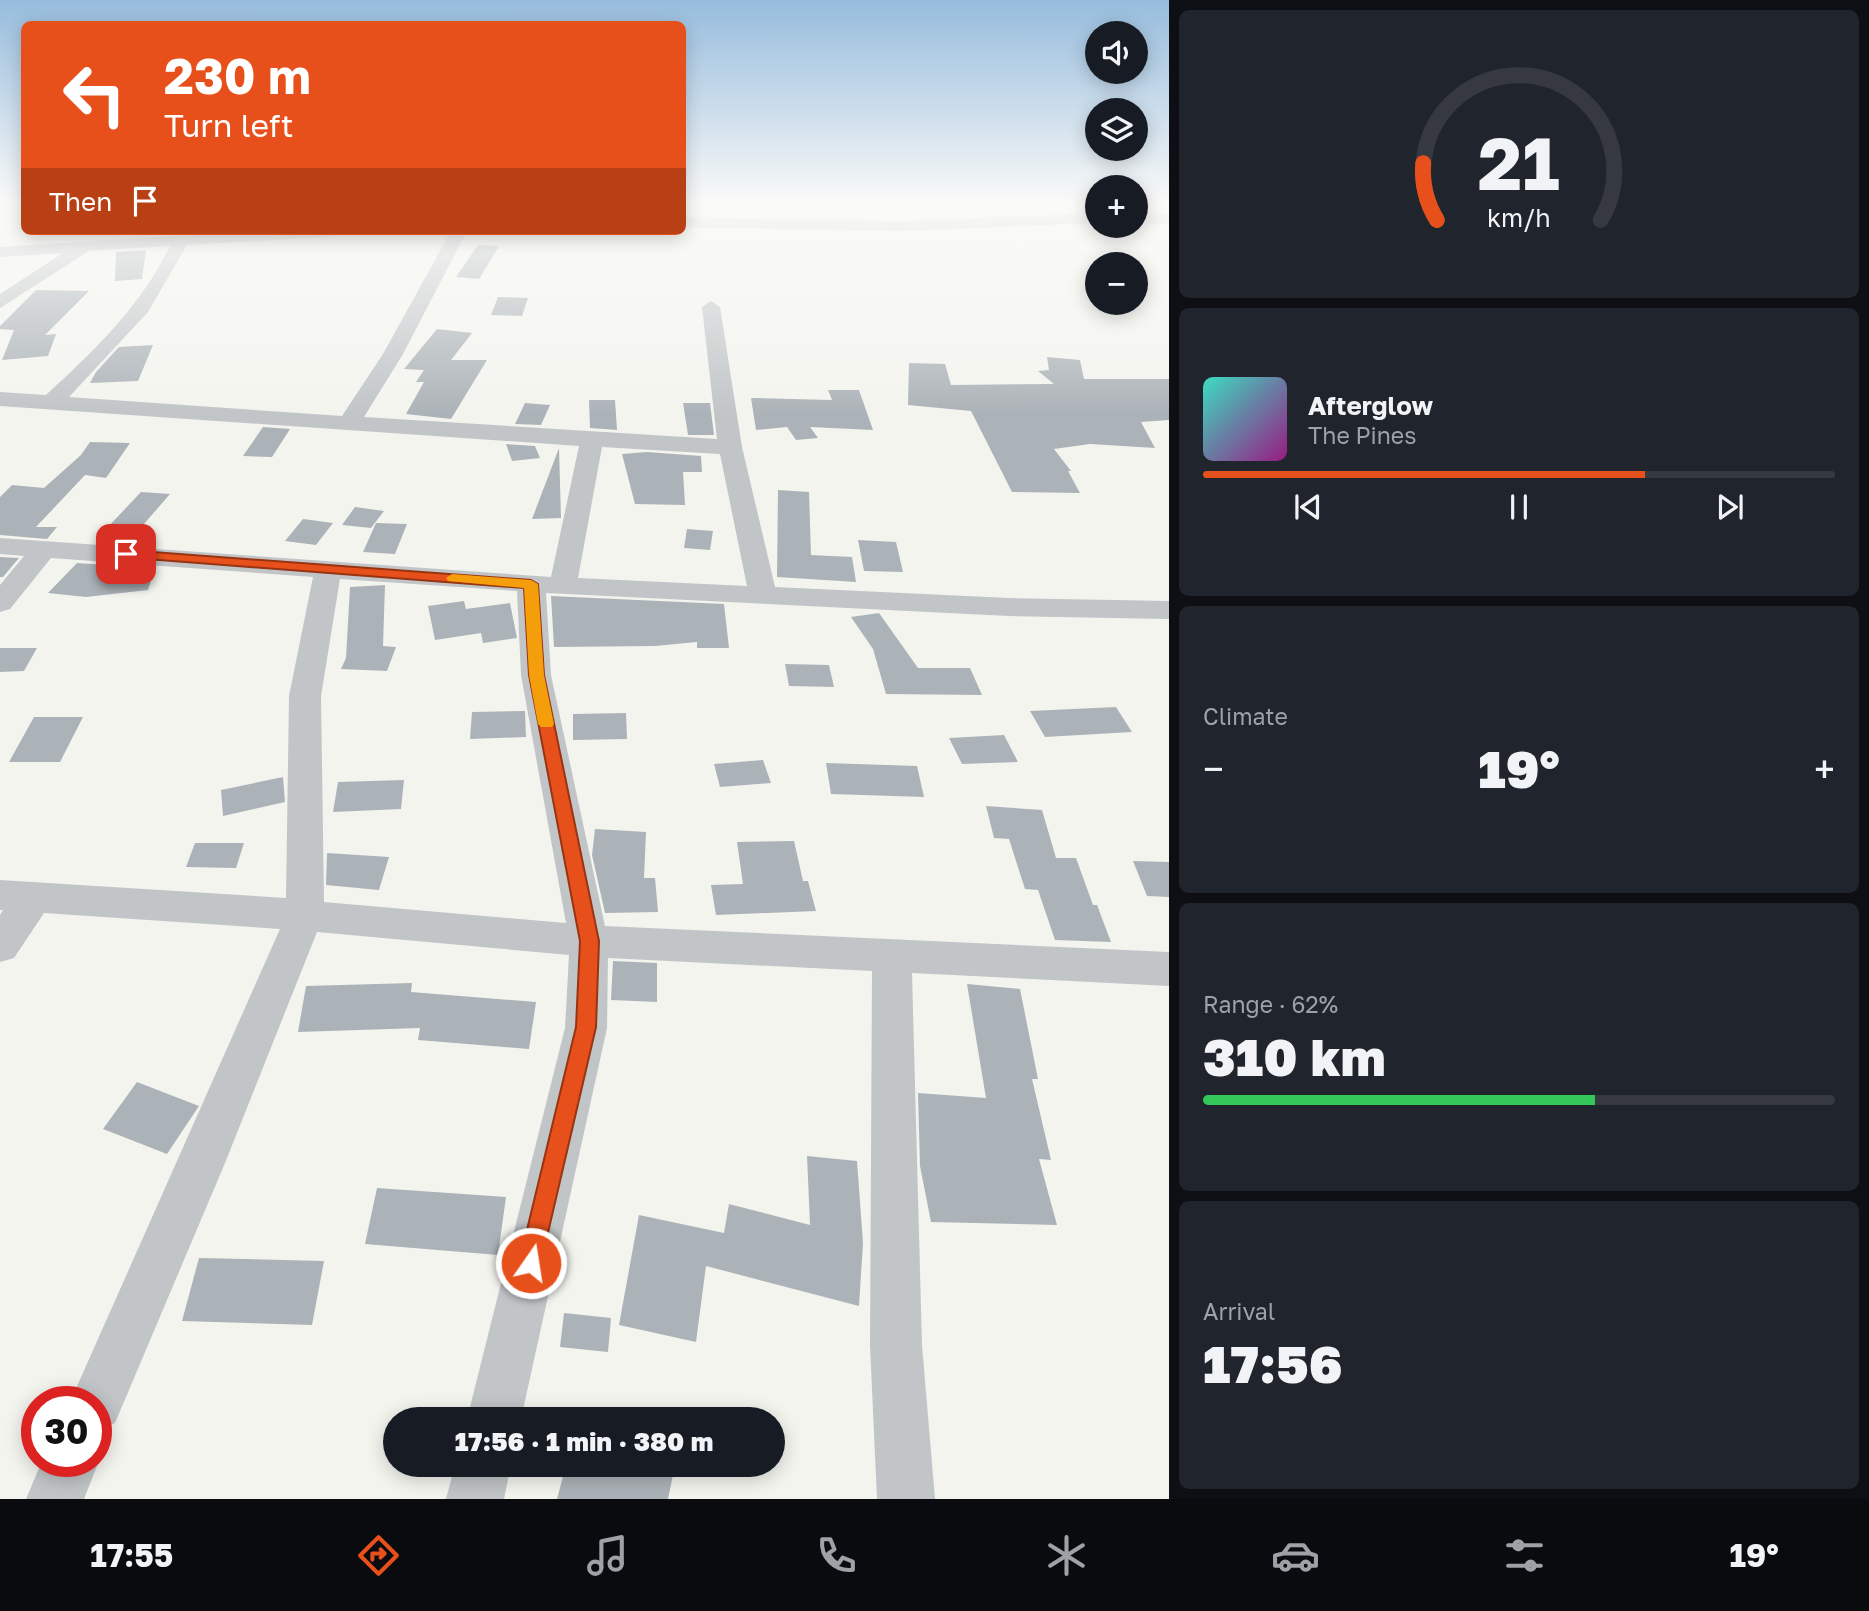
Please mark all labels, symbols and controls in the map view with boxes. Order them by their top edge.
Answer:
map controls [1085,21,1148,315]
button: sound [1085,21,1148,84]
text: 230 m [164,46,311,105]
icon: left [49,49,140,140]
button: layers [1085,98,1148,161]
text: Turn left [164,106,293,144]
text: 21 [1478,119,1560,206]
button: + [1085,175,1148,238]
icon: arrive [126,182,164,220]
text: Then [49,186,112,217]
text: km/h [1487,202,1551,233]
button: − [1085,252,1148,315]
text: Afterglow [1308,390,1433,421]
text: The Pines [1308,421,1416,449]
icon: previous [1289,488,1327,526]
icon: pause [1500,488,1538,526]
icon: next [1711,488,1749,526]
pin [96,524,156,584]
icon: arrive [107,535,145,573]
text: Climate [1203,702,1288,730]
text: 19° [1478,737,1560,799]
text: − [1203,746,1224,791]
text: + [1814,746,1835,791]
text: Range · 62% [1203,990,1338,1018]
text: 310 km [1203,1025,1386,1087]
position arrow [494,1226,568,1300]
text: Arrival [1203,1297,1275,1325]
text: 17:56 [1203,1332,1343,1394]
speed limit sign: 30 [21,1386,112,1477]
text: 17:56 · 1 min · 380 m [455,1426,713,1457]
icon: directions [354,1531,403,1580]
icon: music [583,1531,632,1580]
icon: phone [812,1531,861,1580]
icon: climate [1042,1531,1091,1580]
icon: car [1271,1531,1320,1580]
icon: filters [1500,1531,1549,1580]
text: 17:55 [90,1536,173,1574]
text: 19° [1730,1536,1779,1574]

